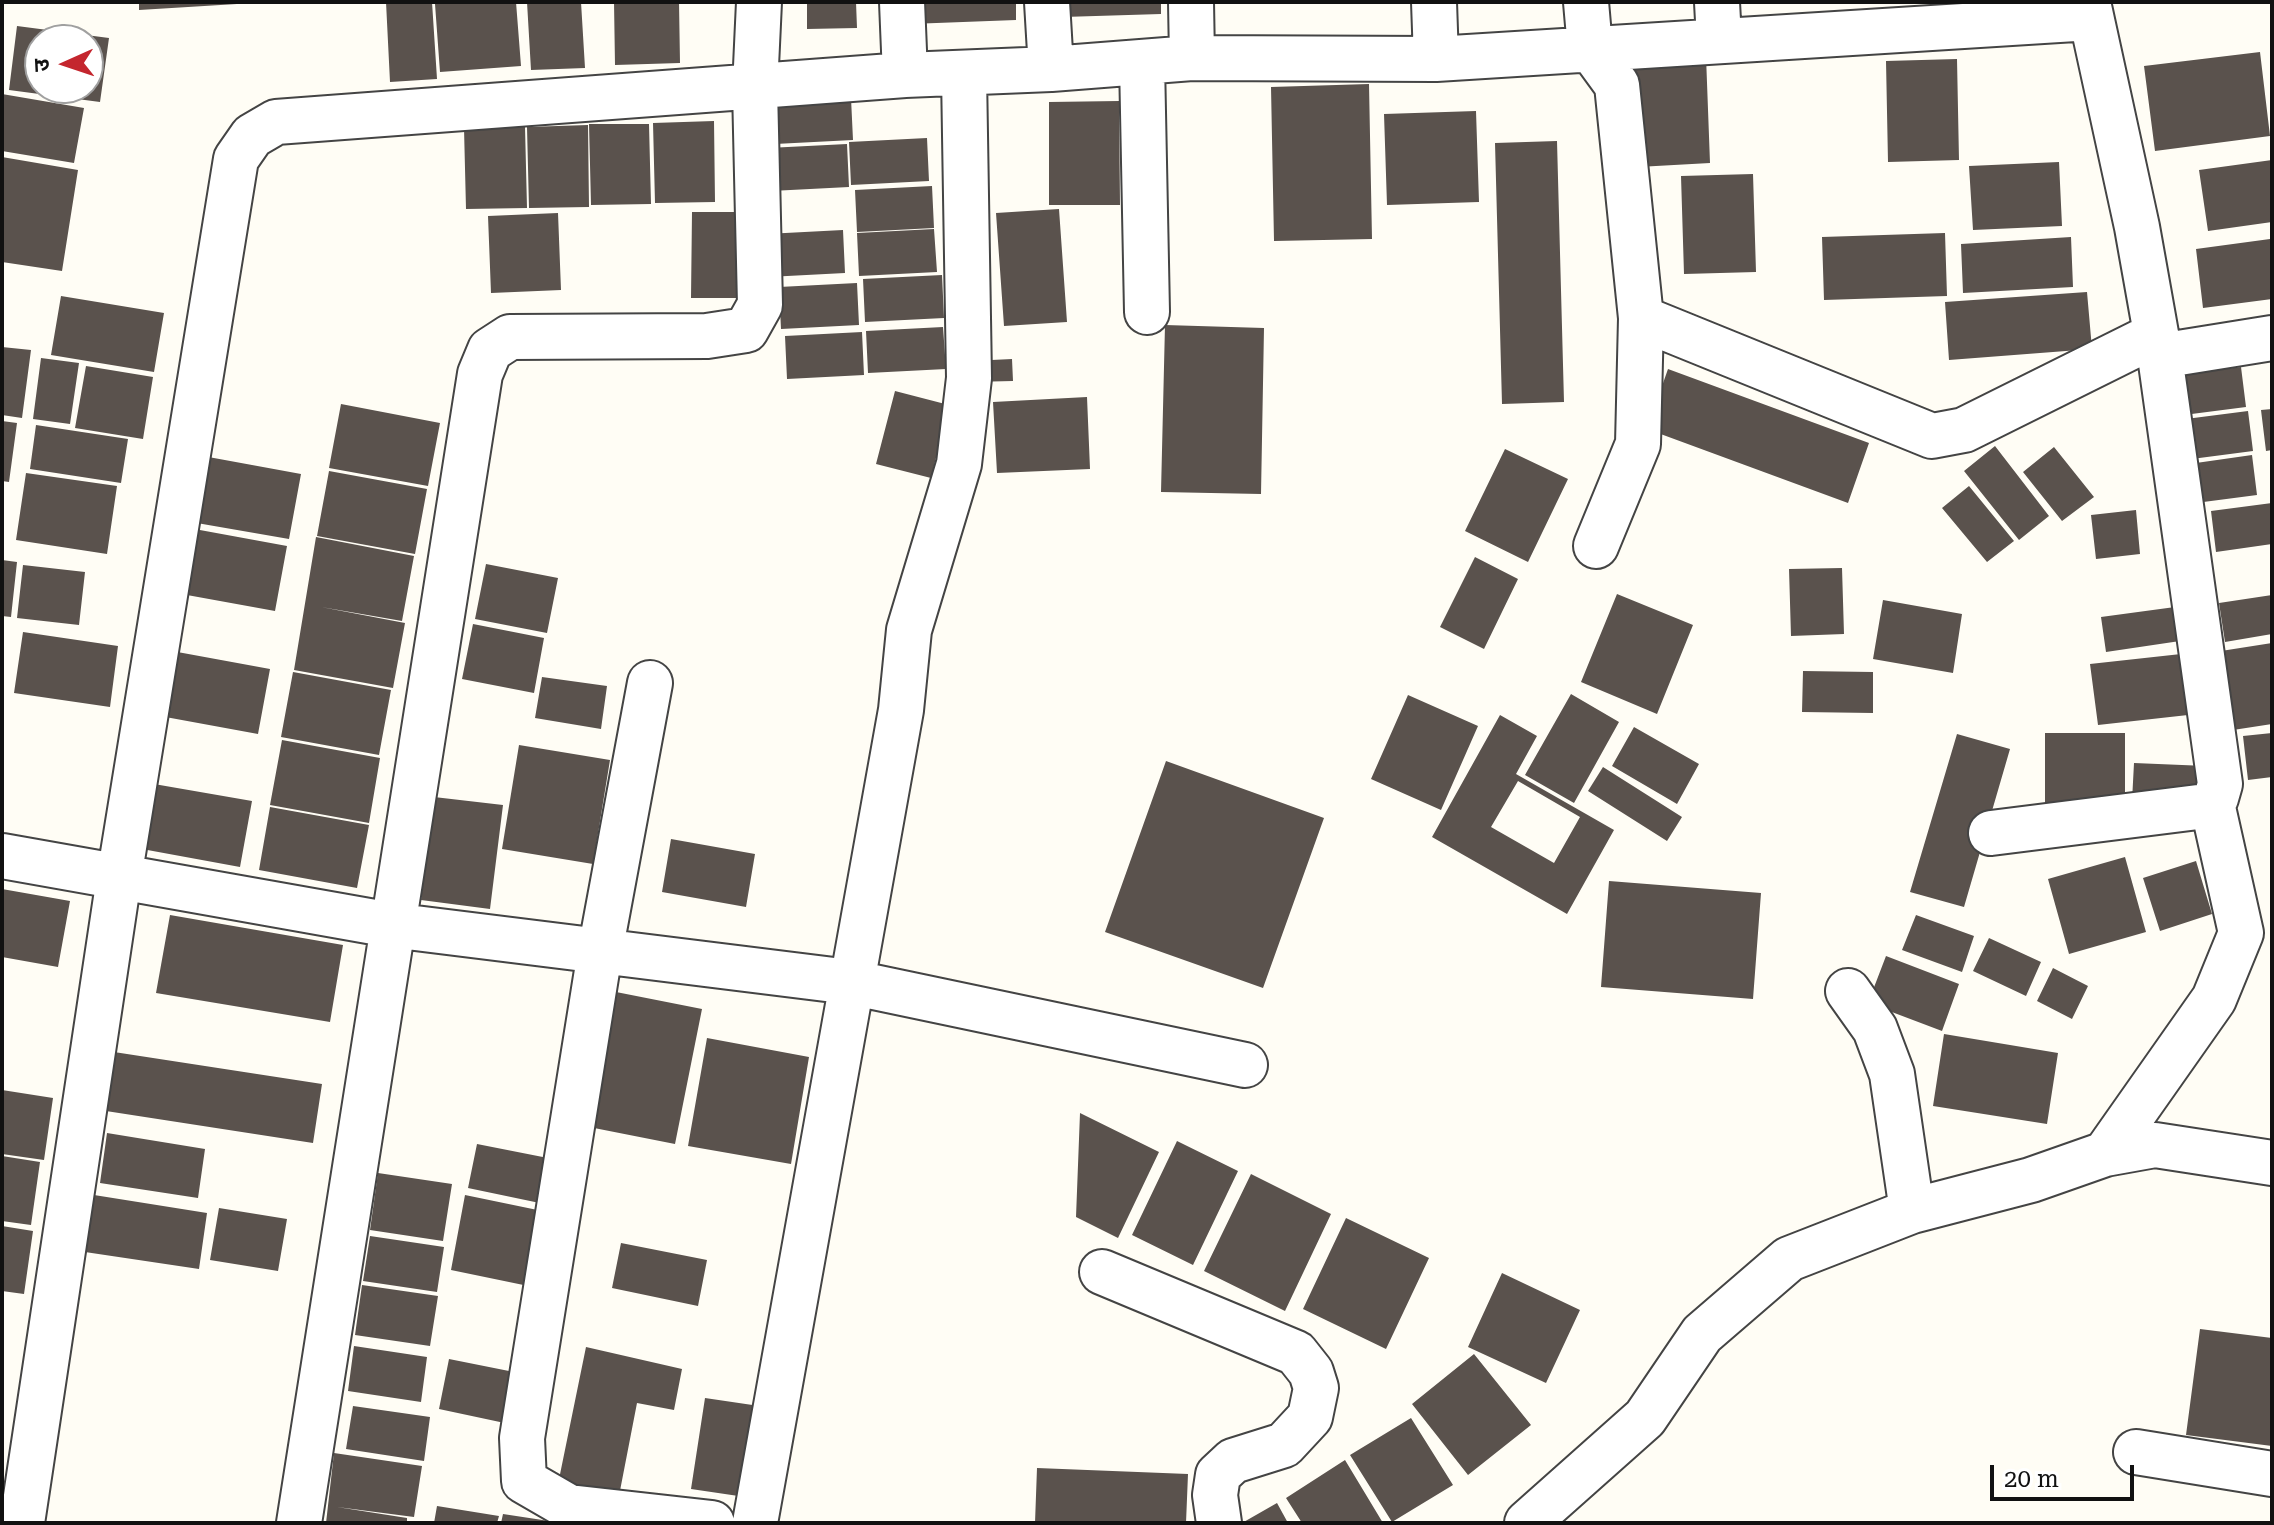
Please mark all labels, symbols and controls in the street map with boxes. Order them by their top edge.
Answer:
north arrow [24,24,104,104]
text: उ [29,58,54,72]
scale bar [1994,1449,2138,1499]
text: 20 m [2004,1465,2059,1493]

